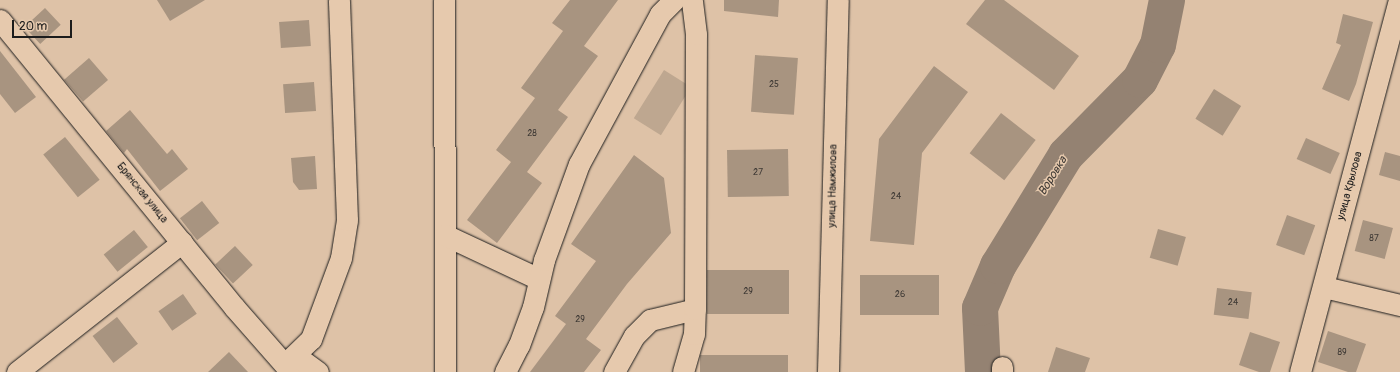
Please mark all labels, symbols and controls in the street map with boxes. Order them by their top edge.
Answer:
scale bar [14,12,74,38]
text: 20 m [19,19,47,34]
house number: 25 [769,80,779,90]
house number: 28 [527,129,537,139]
street label: улица Намжилова [826,144,840,228]
street label: улица Крылова [1334,150,1366,222]
water label: Воровка [1035,154,1071,198]
street label: Брянская улица [114,160,170,226]
house number: 27 [753,168,763,178]
house number: 24 [891,192,901,202]
house number: 87 [1369,234,1379,244]
house number: 29 [743,287,753,297]
house number: 26 [895,290,905,300]
house number: 24 [1228,298,1238,308]
house number: 29 [575,315,585,325]
house number: 89 [1337,348,1347,358]

